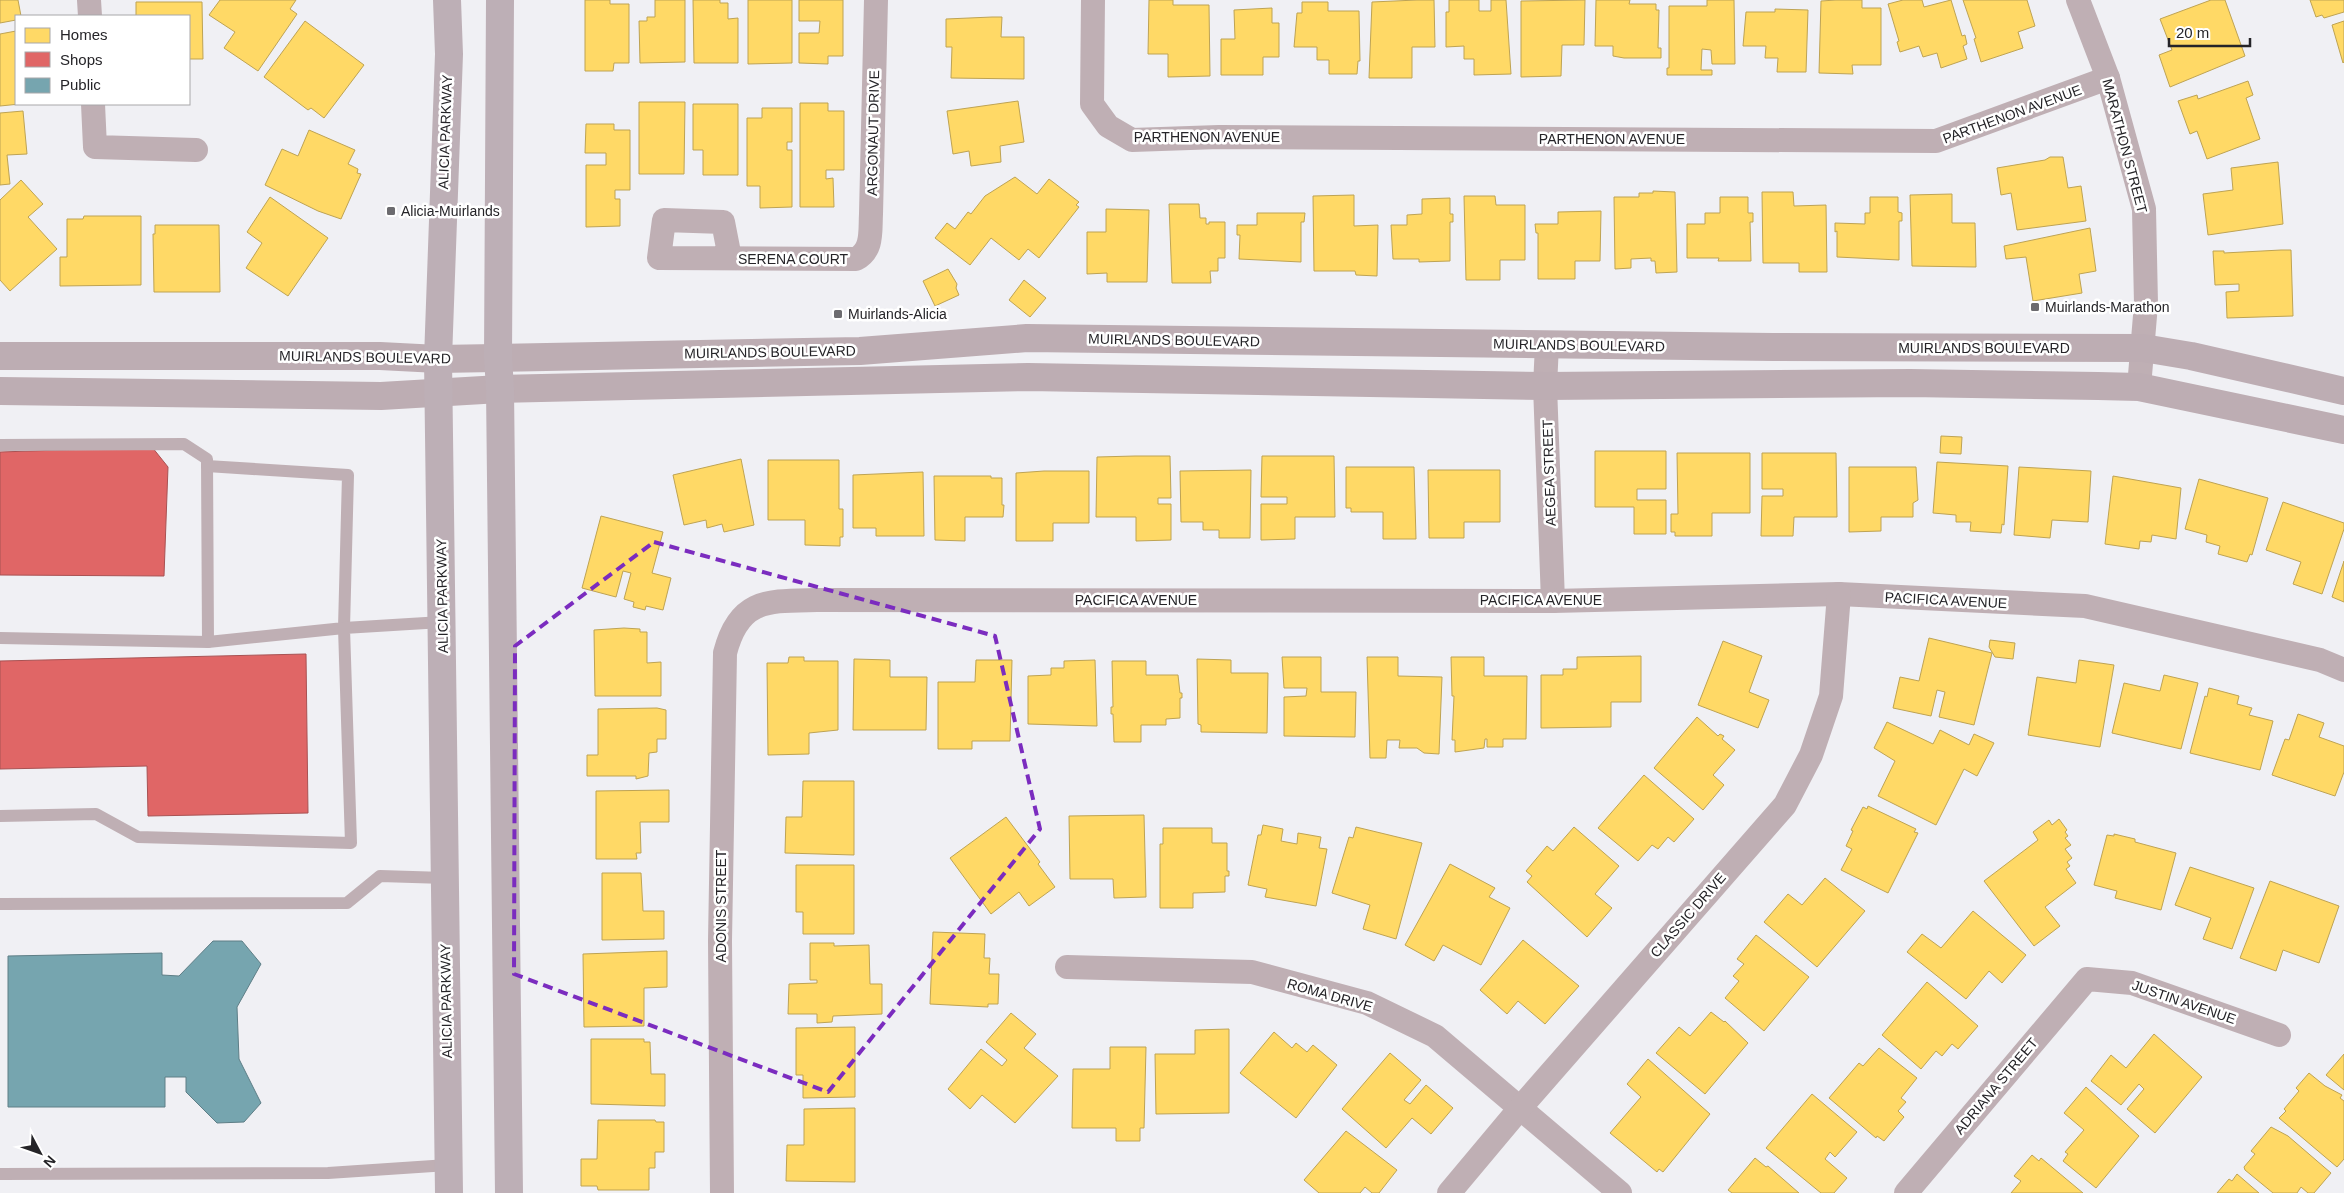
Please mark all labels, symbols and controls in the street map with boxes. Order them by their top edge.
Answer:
legend [15,15,190,105]
scale bar [2169,15,2250,47]
text: 20 m [2176,24,2209,41]
text: Homes [60,26,108,43]
text: Shops [60,51,103,68]
street label: ARGONAUT DRIVE [864,70,882,196]
street label: ALICIA PARKWAY [435,74,455,190]
text: Public [60,76,101,93]
street label: MARATHON STREET [2099,77,2151,215]
street label: PARTHENON AVENUE [1941,81,2083,147]
street label: PARTHENON AVENUE [1134,129,1280,145]
street label: PARTHENON AVENUE [1539,131,1685,147]
place label: Alicia-Muirlands [401,203,500,219]
marker: Alicia-Muirlands [385,205,397,217]
street label: SERENA COURT [738,251,849,267]
place label: Muirlands-Marathon [2045,299,2170,315]
marker: Muirlands-Marathon [2029,301,2041,313]
place label: Muirlands-Alicia [848,306,947,322]
marker: Muirlands-Alicia [832,308,844,320]
street label: MUIRLANDS BOULEVARD [1088,331,1260,349]
street label: MUIRLANDS BOULEVARD [1493,336,1665,354]
street label: MUIRLANDS BOULEVARD [1898,340,2070,356]
street label: MUIRLANDS BOULEVARD [684,343,856,361]
street label: MUIRLANDS BOULEVARD [279,348,451,366]
street label: AEGEA STREET [1539,419,1559,527]
street label: ALICIA PARKWAY [433,538,451,654]
street label: PACIFICA AVENUE [1884,589,2008,611]
street label: PACIFICA AVENUE [1075,592,1197,608]
street label: PACIFICA AVENUE [1480,592,1602,608]
street label: ADONIS STREET [713,849,729,962]
street label: CLASSIC DRIVE [1647,870,1729,960]
street label: ALICIA PARKWAY [437,943,455,1059]
street label: ROMA DRIVE [1286,975,1374,1015]
street label: JUSTIN AVENUE [2130,977,2238,1027]
street label: ADRIANA STREET [1951,1034,2041,1137]
north arrow [15,1128,65,1178]
text: N [40,1152,59,1171]

